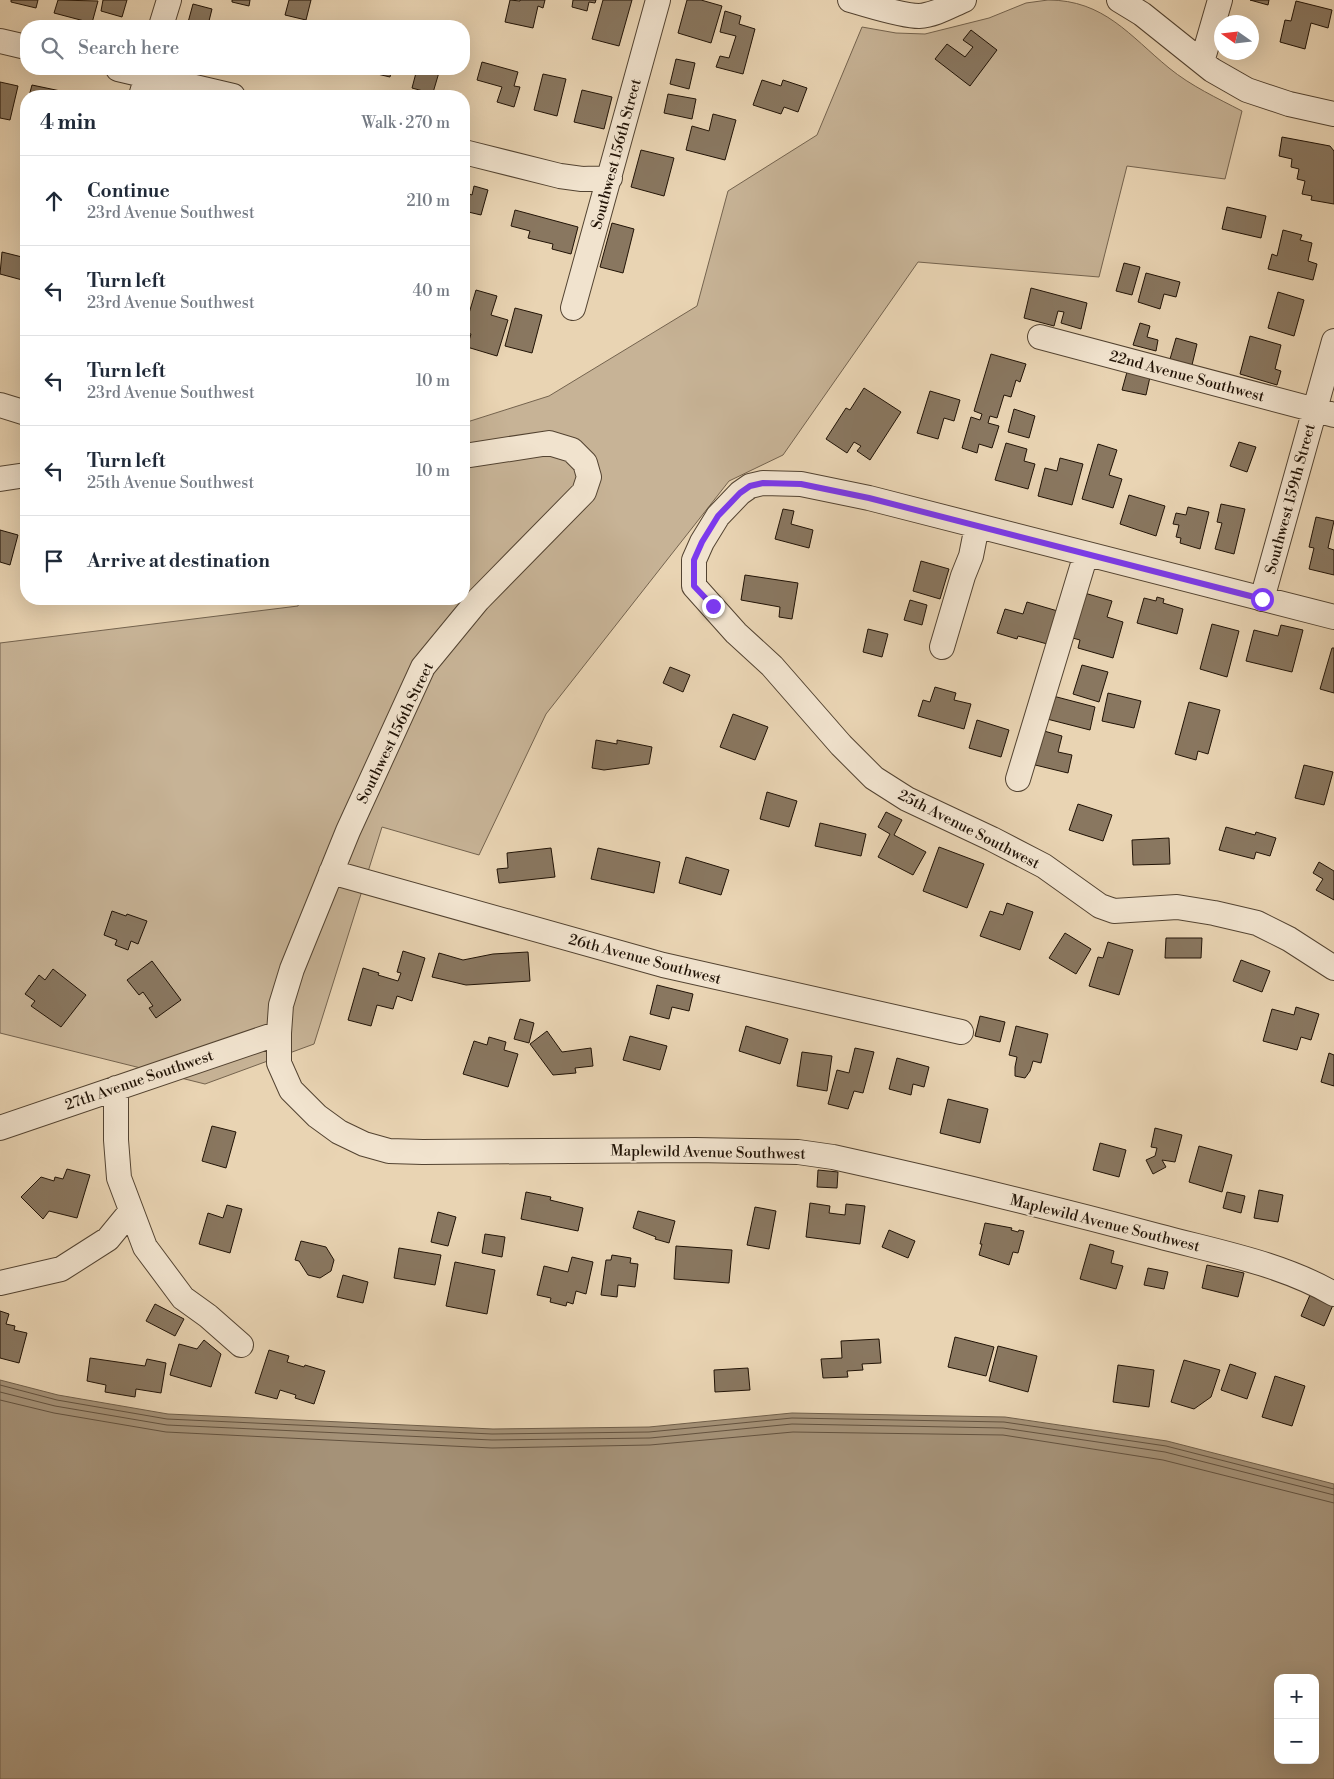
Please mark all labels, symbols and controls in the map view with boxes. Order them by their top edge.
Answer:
north arrow [1214,15,1259,60]
search box [20,20,470,75]
icon: search [38,34,66,62]
text: Search here [78,36,179,60]
street label: Southwest 156th Street [587,76,646,231]
text: 4 min [40,110,96,136]
text: Walk · 270 m [361,113,450,133]
text: Continue [87,179,170,203]
icon: ahead [40,187,68,215]
text: 210 m [406,191,450,211]
text: 23rd Avenue Southwest [87,203,255,223]
text: Turn left [87,269,166,293]
icon: left [40,277,68,305]
text: 40 m [413,281,450,301]
text: 23rd Avenue Southwest [87,293,255,313]
street label: 22nd Avenue Southwest [1107,347,1267,407]
text: Turn left [87,359,166,383]
icon: left [40,367,68,395]
text: 10 m [416,371,450,391]
text: 23rd Avenue Southwest [87,383,255,403]
street label: Southwest 159th Street [1261,421,1320,576]
text: Turn left [87,449,166,473]
icon: left [40,457,68,485]
text: 10 m [416,461,450,481]
text: 25th Avenue Southwest [87,473,254,493]
icon: arrive [40,547,68,575]
text: Arrive at destination [87,549,270,573]
route start [1251,588,1274,611]
route end [702,595,725,618]
street label: Southwest 156th Street [353,659,438,807]
street label: 25th Avenue Southwest [895,785,1043,874]
street label: 26th Avenue Southwest [566,930,724,989]
street label: 27th Avenue Southwest [62,1046,217,1115]
street label: Maplewild Avenue Southwest [610,1141,806,1164]
street label: Maplewild Avenue Southwest [1008,1191,1203,1256]
map controls [1274,1674,1319,1764]
button: + [1274,1674,1319,1719]
button: − [1274,1719,1319,1764]

